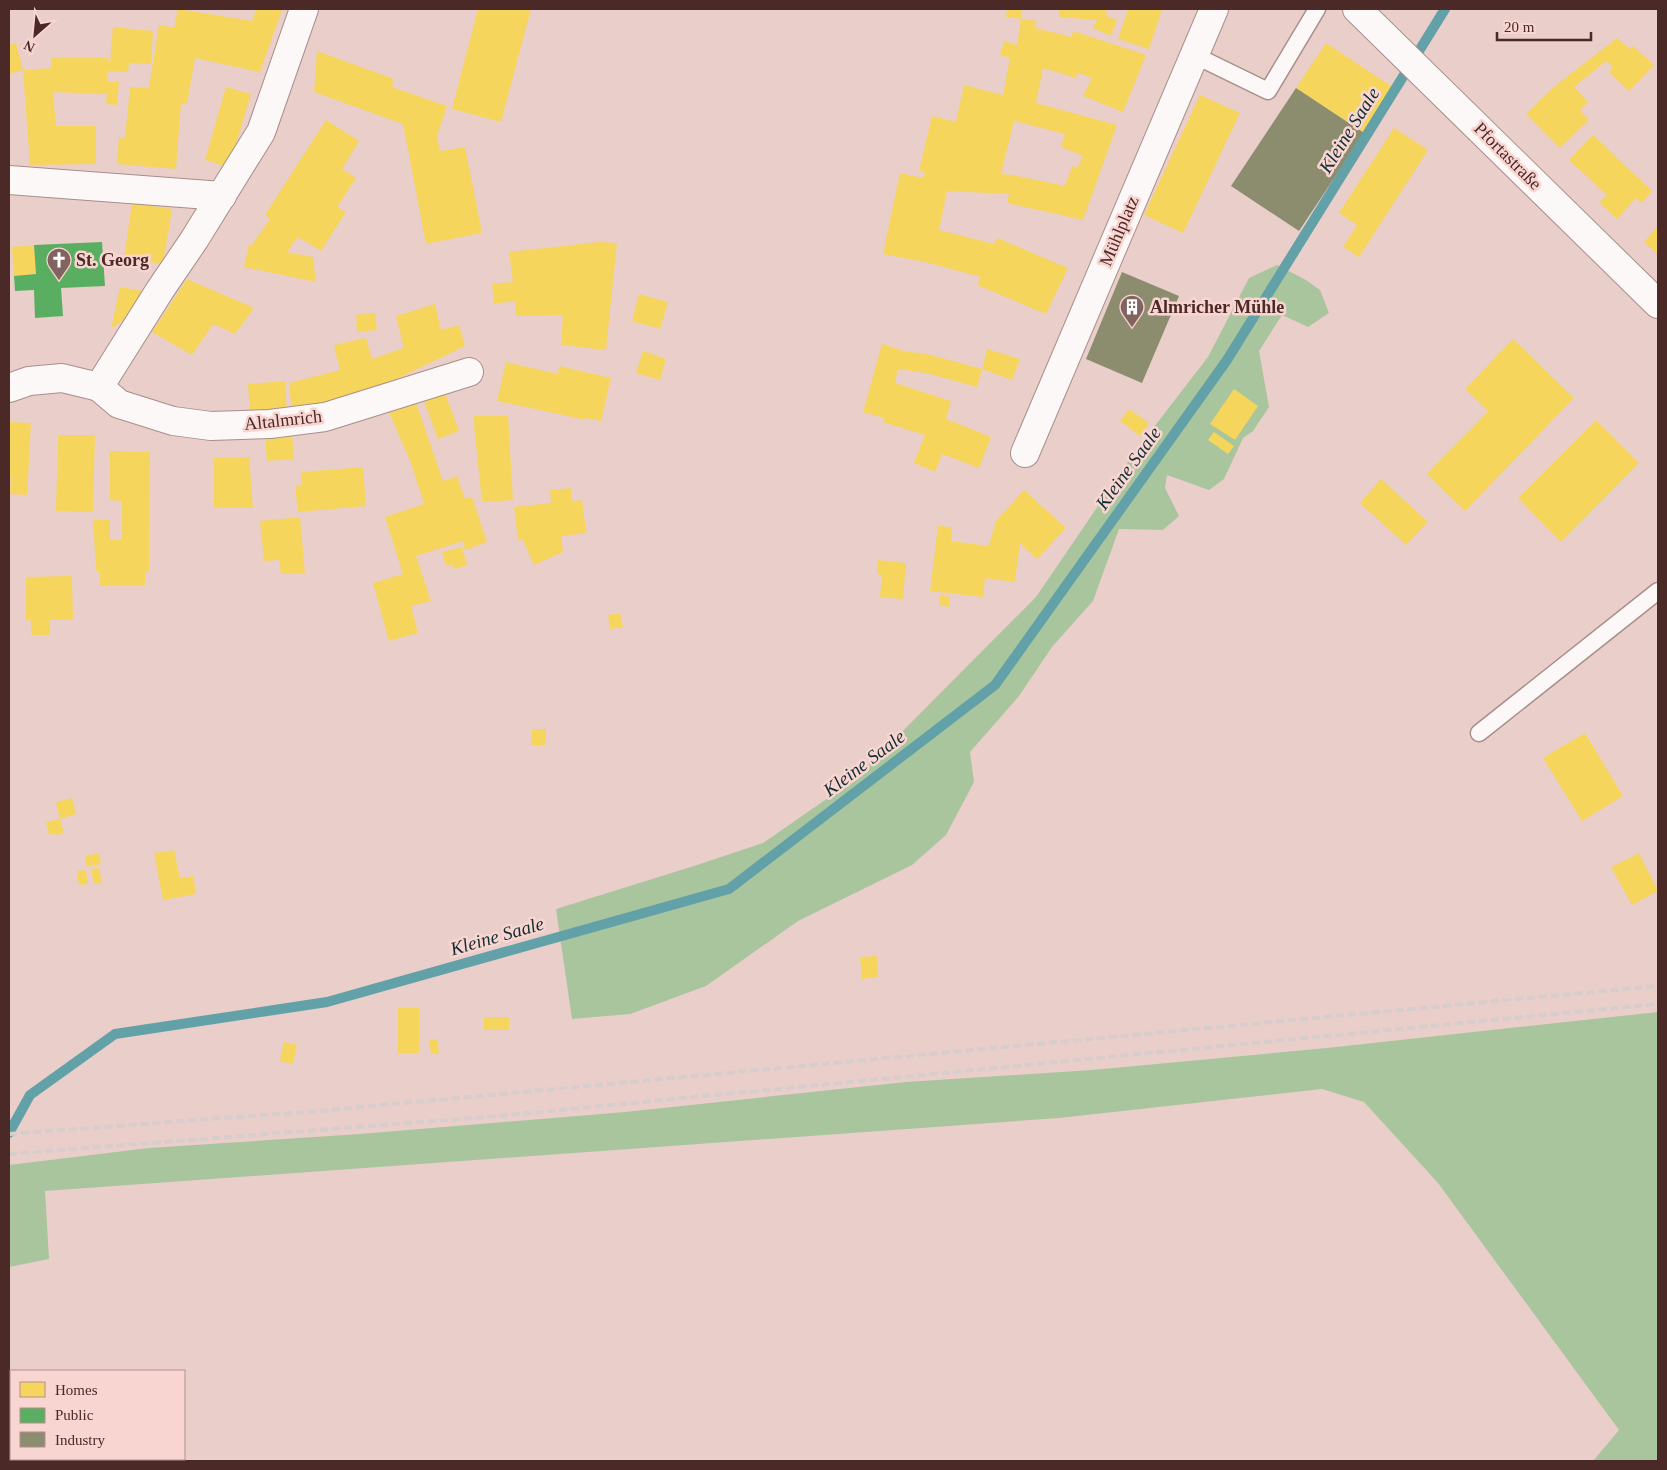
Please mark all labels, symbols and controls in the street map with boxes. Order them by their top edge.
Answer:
north arrow [10,10,60,60]
scale bar [1497,10,1591,42]
text: 20 m [1504,19,1535,35]
text: N [21,37,37,55]
water label: Kleine Saale [1314,83,1383,177]
street label: Pfortastraße [1470,118,1546,194]
street label: Mühlplatz [1095,193,1143,269]
church icon: St. Georg [46,247,72,281]
place label: St. Georg [76,250,149,270]
building icon: Almricher Mühle [1119,294,1145,328]
place label: Almricher Mühle [1150,297,1284,317]
street label: Altalmrich [243,406,323,434]
water label: Kleine Saale [1091,423,1165,514]
water label: Kleine Saale [818,726,909,801]
water label: Kleine Saale [447,913,546,960]
legend [10,1370,185,1460]
text: Homes [55,1382,98,1398]
text: Public [55,1407,94,1423]
text: Industry [55,1432,105,1448]

